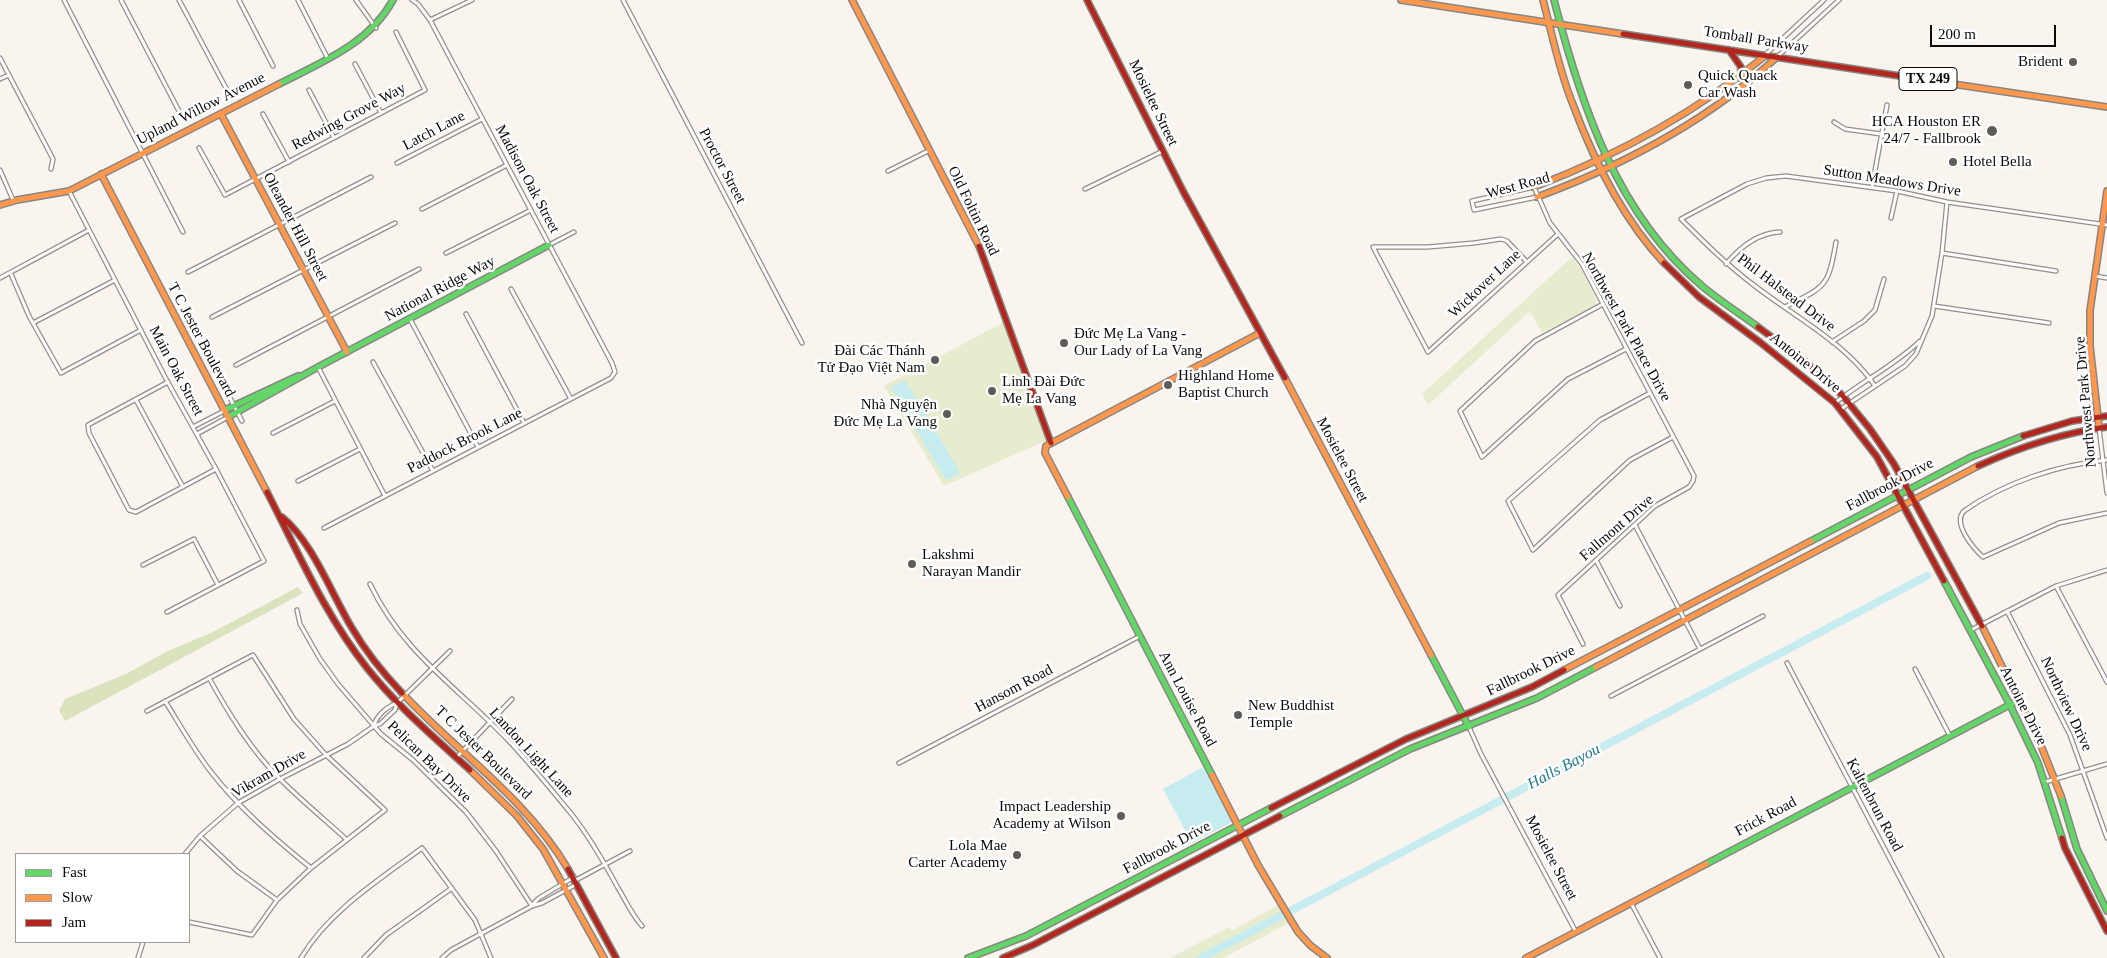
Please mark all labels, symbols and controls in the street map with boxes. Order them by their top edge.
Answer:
scale bar [1932,15,2058,47]
street label: Tomball Parkway [1696,22,1816,58]
text: 200 m [1938,26,1976,42]
street label: Mosielee Street [1121,50,1185,156]
place label: Brident [2011,53,2063,71]
marker: Brident [2067,56,2079,68]
street label: Upland Willow Avenue [127,65,275,153]
place label: Quick Quack Car Wash [1698,67,1787,102]
road number: TX 249 [1899,68,1957,90]
street label: Redwing Grove Way [283,76,415,158]
marker: Quick Quack Car Wash [1682,79,1694,91]
street label: Latch Lane [396,105,472,157]
place label: HCA Houston ER 24/7 - Fallbrook [1865,113,1981,148]
street label: Madison Oak Street [487,114,567,244]
street label: Proctor Street [691,119,753,213]
marker: HCA Houston ER 24/7 - Fallbrook [1985,124,1999,138]
place label: Hotel Bella [1963,153,2039,171]
marker: Hotel Bella [1947,156,1959,168]
street label: Old Foltin Road [941,159,1005,263]
street label: Sutton Meadows Drive [1812,160,1972,202]
street label: Oleander Hill Street [255,162,335,292]
street label: West Road [1480,168,1556,204]
street label: Northwest Park Place Drive [1572,239,1680,415]
street label: Wickover Lane [1442,243,1528,325]
street label: Phil Halstead Drive [1727,246,1845,340]
street label: National Ridge Way [375,249,505,329]
street label: T C Jester Boulevard [160,274,242,406]
street label: Main Oak Street [142,317,210,425]
place label: Đức Mẹ La Vang - Our Lady of La Vang [1074,325,1216,360]
street label: Antoine Drive [1762,326,1848,400]
street label: Northwest Park Drive [2070,326,2102,478]
marker: Đức Mẹ La Vang - Our Lady of La Vang [1058,337,1070,349]
place label: Đài Các Thánh Tử Đạo Việt Nam [811,342,925,377]
marker: Đài Các Thánh Tử Đạo Việt Nam [929,354,941,366]
place label: Highland Home Baptist Church [1178,367,1289,402]
place label: Linh Đài Đức Mẹ La Vang [1002,373,1090,408]
marker: Highland Home Baptist Church [1162,379,1174,391]
marker: Linh Đài Đức Mẹ La Vang [986,385,998,397]
place label: Nhà Nguyện Đức Mẹ La Vang [827,396,937,431]
street label: Paddock Brook Lane [397,400,533,482]
marker: Nhà Nguyện Đức Mẹ La Vang [941,408,953,420]
street label: Mosielee Street [1309,408,1375,512]
street label: Fallbrook Drive [1839,452,1941,518]
street label: Fallmont Drive [1572,488,1662,568]
place label: Lakshmi Narayan Mandir [922,546,1036,581]
marker: Lakshmi Narayan Mandir [906,558,918,570]
street label: Fallbrook Drive [1479,640,1583,702]
street label: Ann Louise Road [1151,643,1223,755]
street label: Northview Drive [2034,649,2098,759]
street label: Hansom Road [966,658,1062,720]
street label: Antoine Drive [1993,659,2053,753]
place label: New Buddhist Temple [1248,697,1346,732]
street label: T C Jester Boulevard [426,698,540,808]
street label: Landon Light Lane [480,699,582,807]
marker: New Buddhist Temple [1232,709,1244,721]
street label: Pelican Bay Drive [379,714,479,810]
water label: Halls Bayou [1521,738,1607,796]
street label: Vikram Drive [225,744,313,804]
street label: Kaltenbrun Road [1838,748,1910,862]
street label: Frick Road [1730,792,1802,842]
place label: Impact Leadership Academy at Wilson [978,798,1111,833]
street label: Mosielee Street [1518,806,1584,910]
marker: Impact Leadership Academy at Wilson [1115,810,1127,822]
street label: Fallbrook Drive [1116,815,1218,881]
place label: Lola Mae Carter Academy [894,837,1007,872]
marker: Lola Mae Carter Academy [1011,849,1023,861]
legend [15,853,190,943]
text: Fast [62,864,87,880]
text: Slow [62,889,93,905]
text: Jam [62,914,86,930]

